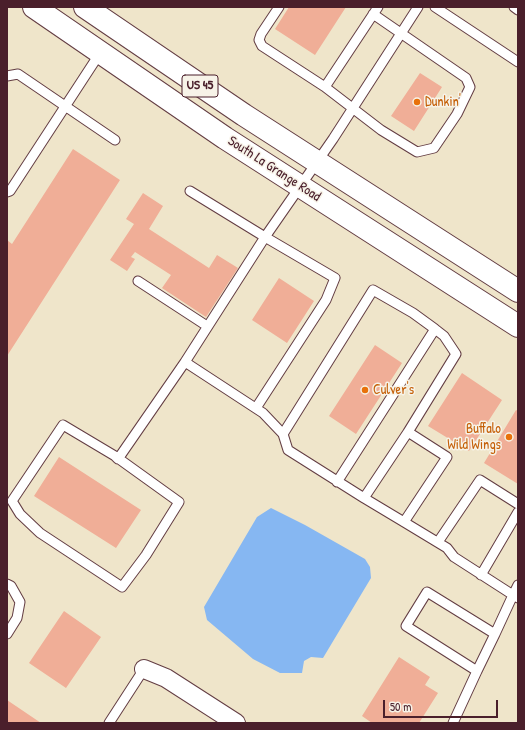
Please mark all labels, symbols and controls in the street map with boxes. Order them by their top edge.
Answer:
road number: US 45 [182,75,218,97]
place label: Dunkin' [425,94,461,110]
marker: Dunkin' [412,97,422,107]
street label: South La Grange Road [224,133,324,205]
place label: Culver's [373,382,414,398]
marker: Culver's [360,385,370,395]
place label: Buffalo Wild Wings [447,421,501,454]
marker: Buffalo Wild Wings [504,432,514,442]
scale bar [385,692,500,718]
text: 50 m [390,698,411,715]

